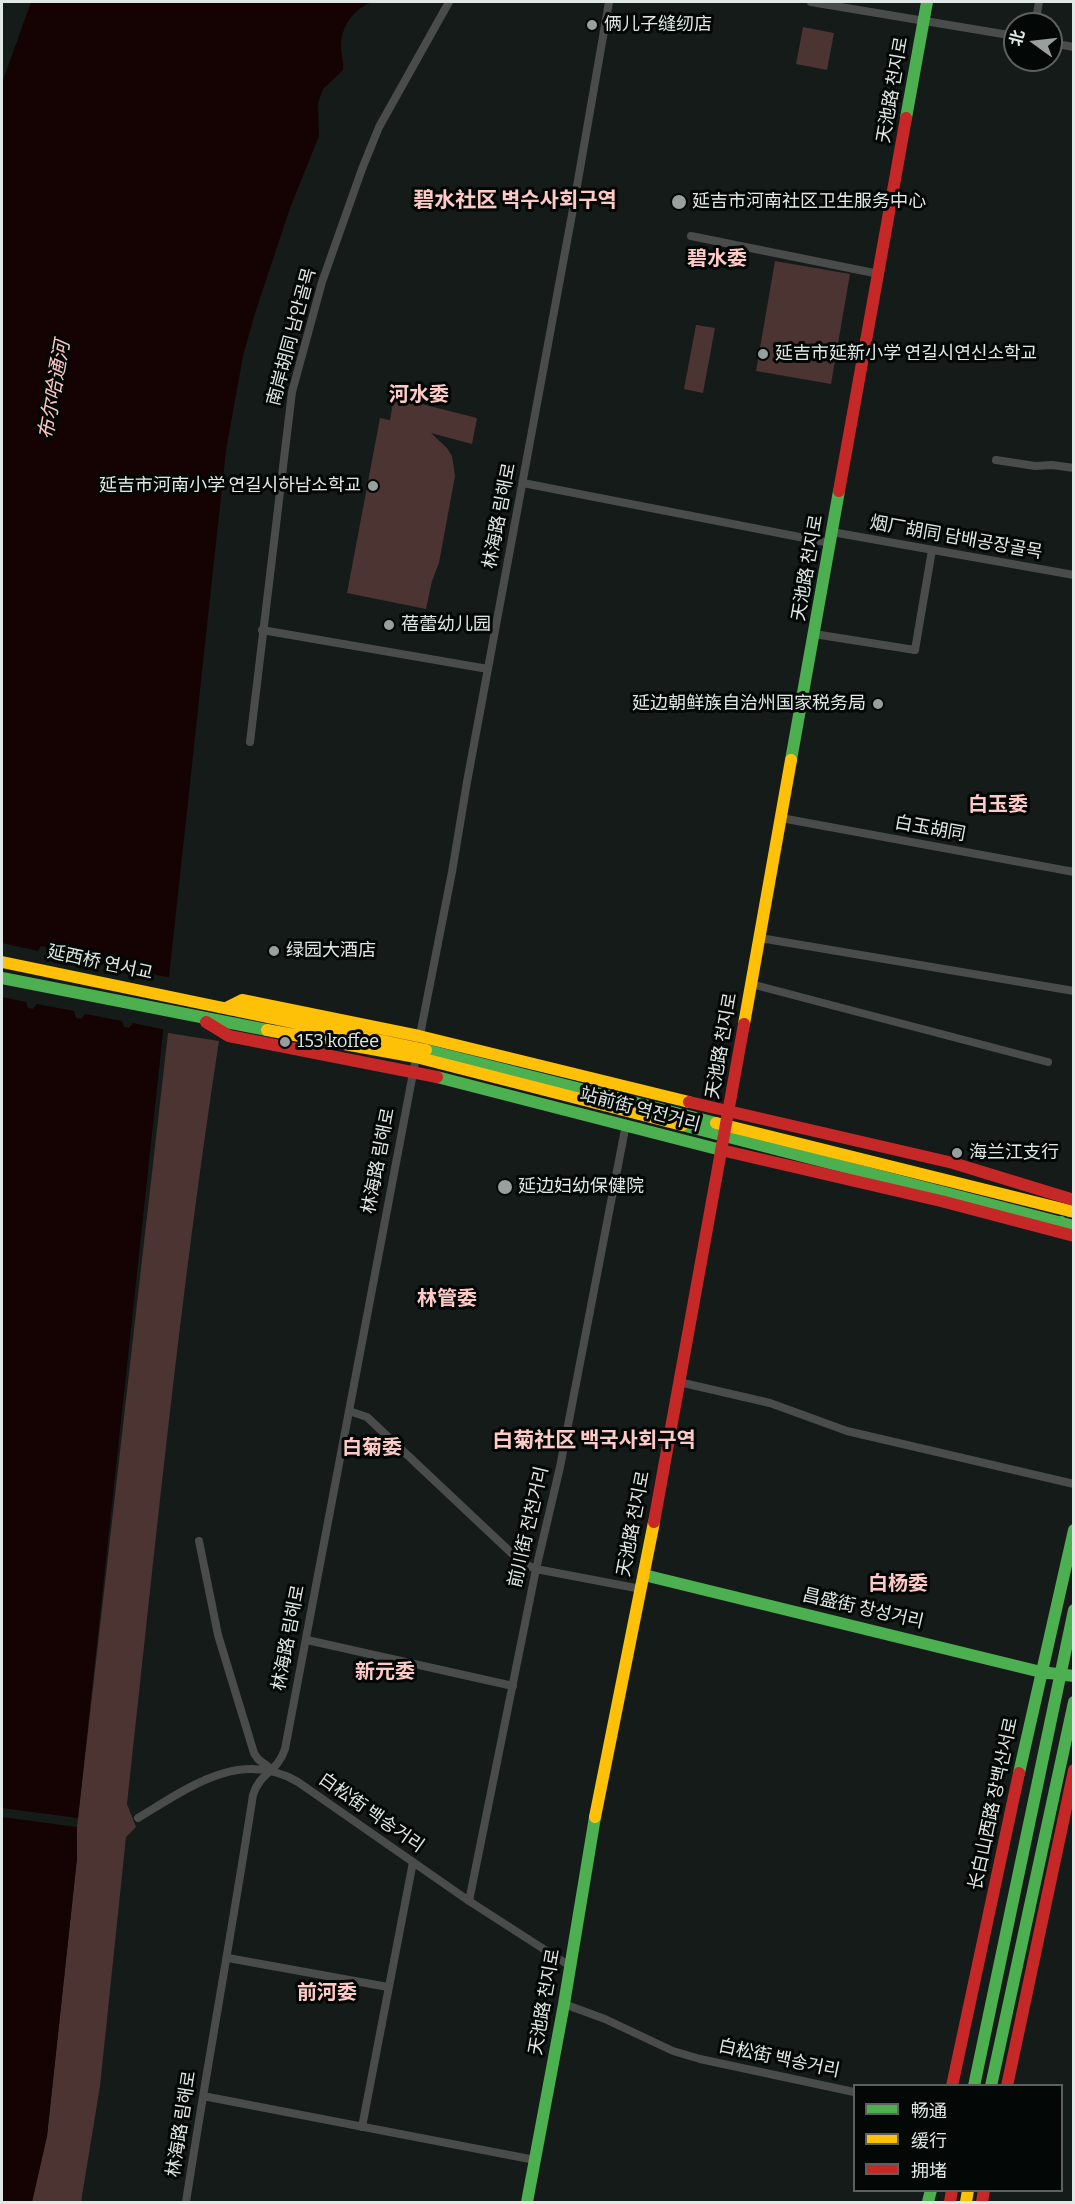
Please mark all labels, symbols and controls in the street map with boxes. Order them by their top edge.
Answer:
north arrow [1003,12,1063,72]
place label: 俩儿子缝纫店 [604,14,712,36]
marker: 俩儿子缝纫店 [585,18,599,32]
text: 北 [1006,28,1028,48]
street label: 天池路 천지로 [873,35,913,145]
district label: 碧水社区 벽수사회구역 [413,188,617,214]
place label: 延吉市河南社区卫生服务中心 [692,191,926,213]
marker: 延吉市河南社区卫生服务中心 [670,193,688,211]
district label: 碧水委 [687,247,747,271]
street label: 南岸胡同 남안골목 [263,266,321,408]
water label: 布尔哈通河 [34,339,76,441]
place label: 延吉市延新小学 연길시연신소학교 [775,343,1037,365]
marker: 延吉市延新小学 연길시연신소학교 [756,347,770,361]
district label: 河水委 [389,383,449,407]
street label: 林海路 림해로 [479,461,521,571]
place label: 延吉市河南小学 연길시하남소학교 [99,475,361,497]
marker: 延吉市河南小学 연길시하남소학교 [366,479,380,493]
street label: 烟厂胡同 담배공장골목 [868,512,1044,564]
street label: 天池路 천지로 [788,513,828,623]
place label: 蓓蕾幼儿园 [401,614,491,636]
marker: 蓓蕾幼儿园 [382,618,396,632]
place label: 延边朝鲜族自治州国家税务局 [632,693,866,715]
marker: 延边朝鲜族自治州国家税务局 [871,697,885,711]
district label: 白玉委 [968,793,1028,817]
street label: 白玉胡同 [893,812,967,846]
place label: 绿园大酒店 [286,940,376,962]
street label: 延西桥 연서교 [45,941,155,985]
marker: 绿园大酒店 [267,944,281,958]
street label: 天池路 천지로 [702,991,742,1101]
place label: 153 koffee [297,1031,379,1053]
marker: 153 koffee [278,1035,292,1049]
street label: 站前街 역전거리 [577,1084,703,1136]
street label: 林海路 림해로 [358,1106,400,1216]
place label: 海兰江支行 [969,1142,1059,1164]
marker: 海兰江支行 [950,1146,964,1160]
place label: 延边妇幼保健院 [518,1176,644,1198]
marker: 延边妇幼保健院 [496,1178,514,1196]
district label: 林管委 [417,1287,477,1311]
district label: 白菊社区 백국사회구역 [492,1428,696,1454]
district label: 白菊委 [342,1436,402,1460]
street label: 前川街 전천거리 [505,1464,553,1590]
street label: 天池路 천지로 [613,1469,655,1579]
district label: 白杨委 [868,1572,928,1596]
street label: 林海路 림해로 [268,1583,310,1693]
street label: 昌盛街 창성거리 [800,1585,926,1633]
district label: 新元委 [355,1660,415,1684]
street label: 长白山西路 장백산서로 [965,1715,1023,1893]
street label: 白松街 백송거리 [314,1769,428,1857]
street label: 天池路 천지로 [525,1947,565,2057]
district label: 前河委 [297,1981,357,2005]
street label: 白松街 백송거리 [716,2036,842,2082]
street label: 林海路 림해로 [163,2069,201,2179]
legend [853,2084,1063,2192]
text: 畅通 [911,2100,947,2122]
text: 缓行 [911,2130,947,2152]
text: 拥堵 [911,2160,947,2182]

